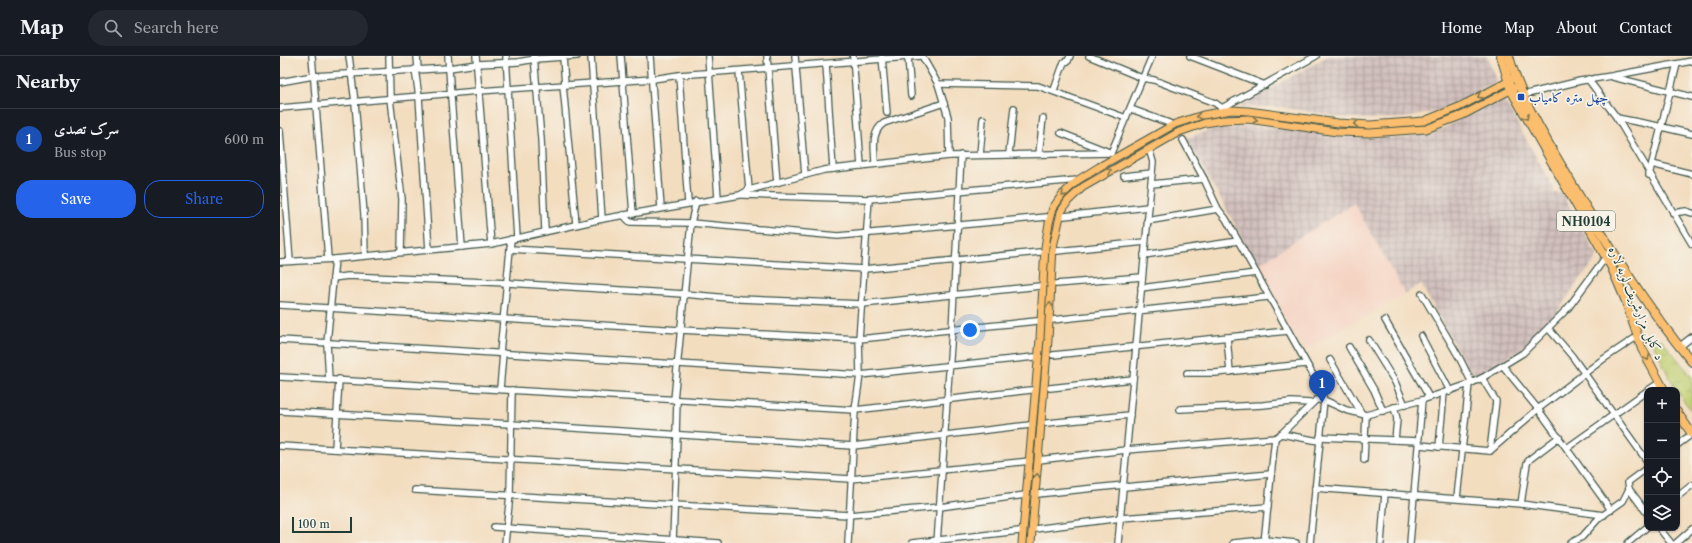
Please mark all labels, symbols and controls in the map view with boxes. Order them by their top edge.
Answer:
search box [88,10,368,46]
text: Map [20,16,64,39]
icon: search [102,17,124,39]
text: Search here [134,18,219,37]
text: Home [1441,19,1482,37]
text: Map [1504,19,1534,37]
text: About [1556,19,1597,37]
text: Contact [1619,19,1672,37]
text: Nearby [16,72,80,92]
place label: چهل متره کامیاب [1529,89,1608,107]
one-way arrow [1477,91,1485,99]
marker: چهل متره کامیاب [1516,92,1526,102]
one-way arrow [1196,111,1203,120]
one-way arrow [1522,113,1529,121]
one-way arrow [1252,115,1258,124]
text: سرک تصدی [54,119,119,138]
one-way arrow [1353,120,1359,129]
text: 1 [26,131,32,147]
text: 600 m [224,131,264,147]
text: Bus stop [54,144,106,160]
one-way arrow [1105,168,1112,176]
button: Save [16,180,136,218]
button: Share [144,180,264,218]
one-way arrow [1061,190,1068,197]
road number: NH0104 [1557,211,1615,231]
street label: د کابل مزارشریف لویه لاره [1604,244,1668,363]
one-way arrow [1046,302,1055,308]
your location [960,320,980,340]
one-way arrow [1642,354,1649,361]
pin: 1 [1309,370,1335,403]
map controls [1644,387,1680,531]
button: + [1644,387,1680,423]
button: − [1644,423,1680,459]
button: locate [1644,459,1680,495]
one-way arrow [1032,473,1041,479]
button: layers [1644,495,1680,531]
scale bar [292,515,352,534]
text: 100 m [298,517,330,531]

